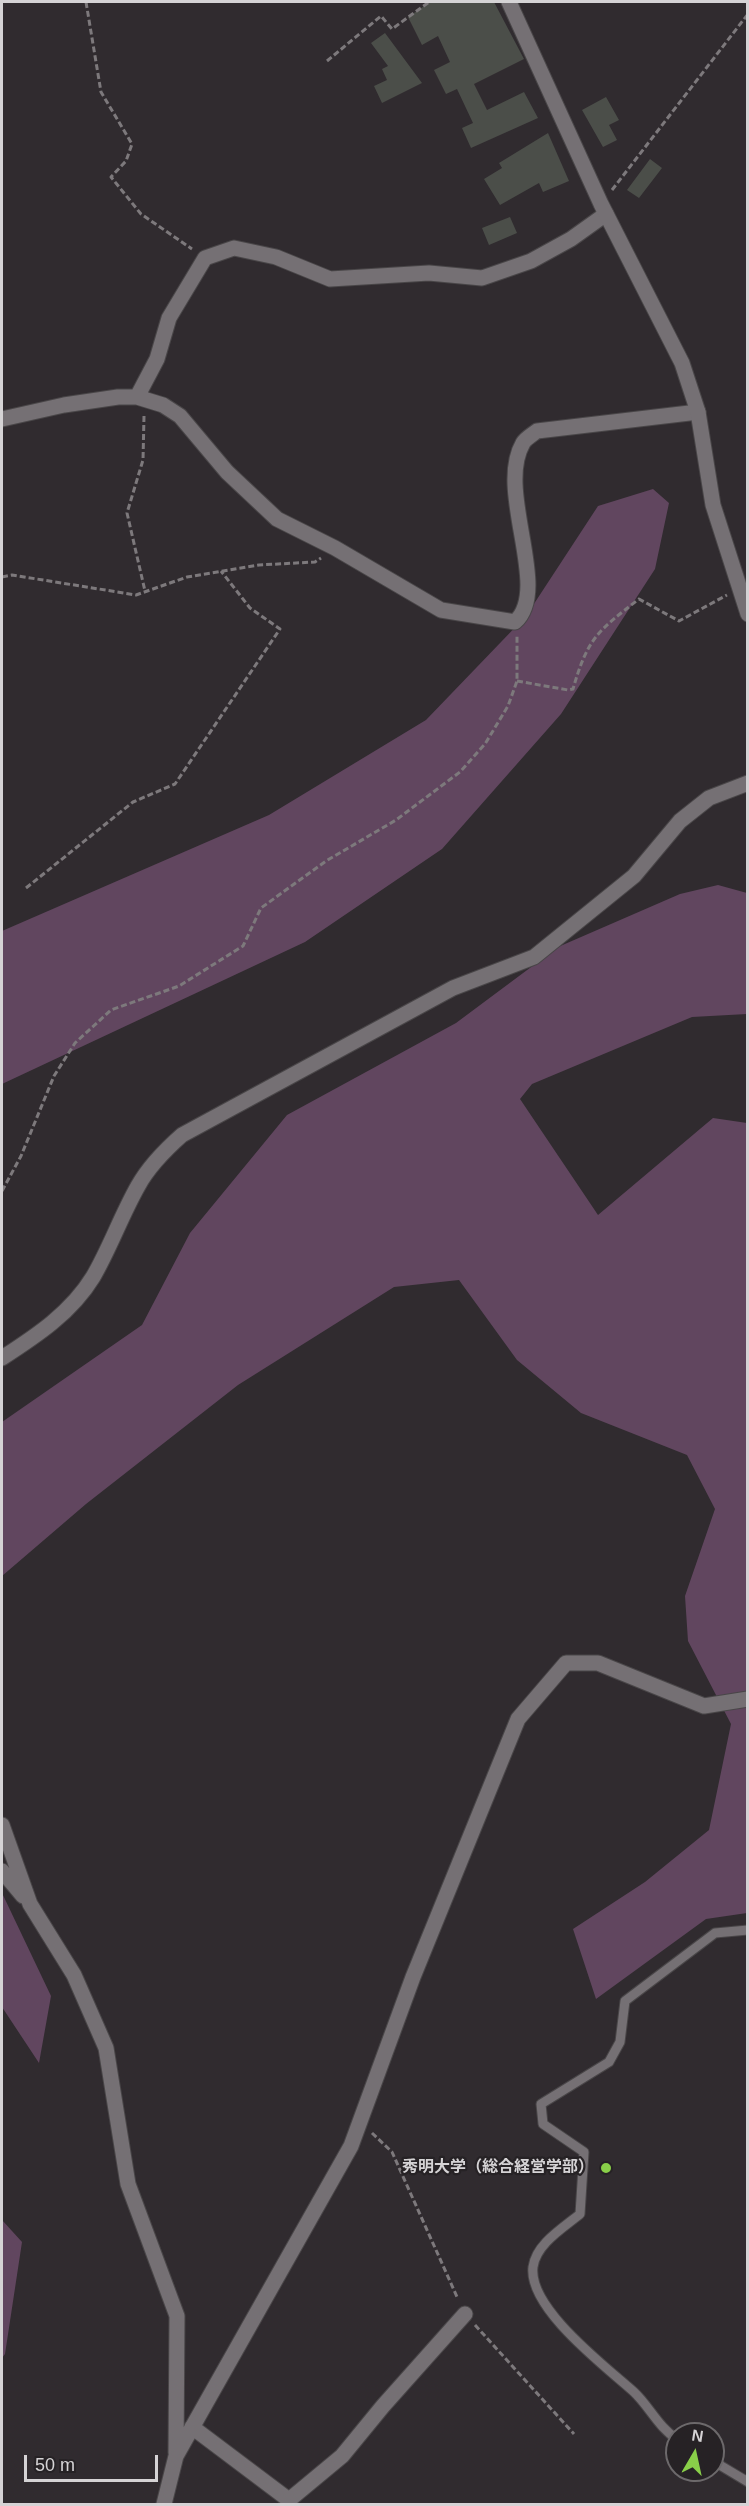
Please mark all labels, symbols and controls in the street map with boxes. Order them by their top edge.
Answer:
place label: 秀明大学（総合経営学部） [402,2158,594,2178]
marker: 秀明大学（総合経営学部） [599,2161,613,2175]
north arrow [665,2422,725,2482]
text: N [691,2426,705,2445]
scale bar [27,2443,160,2481]
text: 50 m [35,2455,75,2475]

